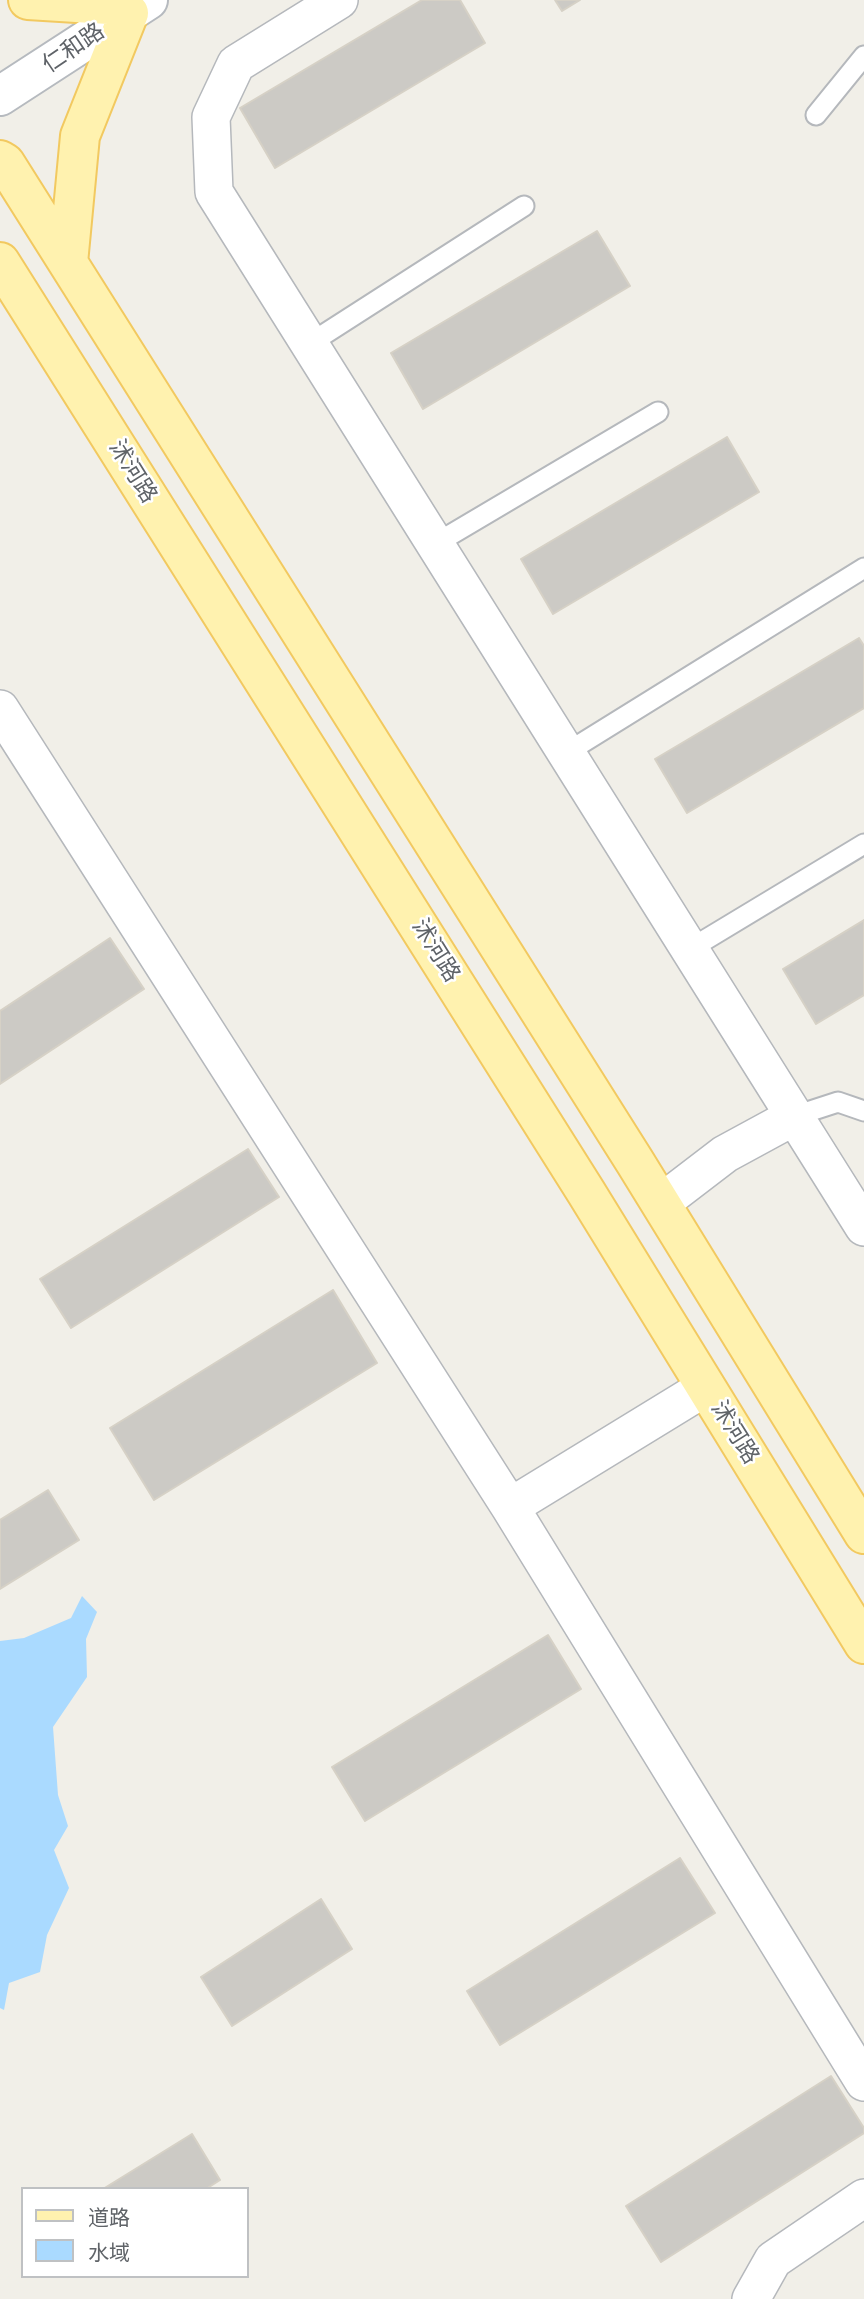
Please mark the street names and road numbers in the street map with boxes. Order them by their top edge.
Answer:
street label: 仁和路 [38,18,110,80]
street label: 沭河路 [102,435,162,509]
street label: 沭河路 [405,914,465,988]
street label: 沭河路 [704,1396,764,1470]

